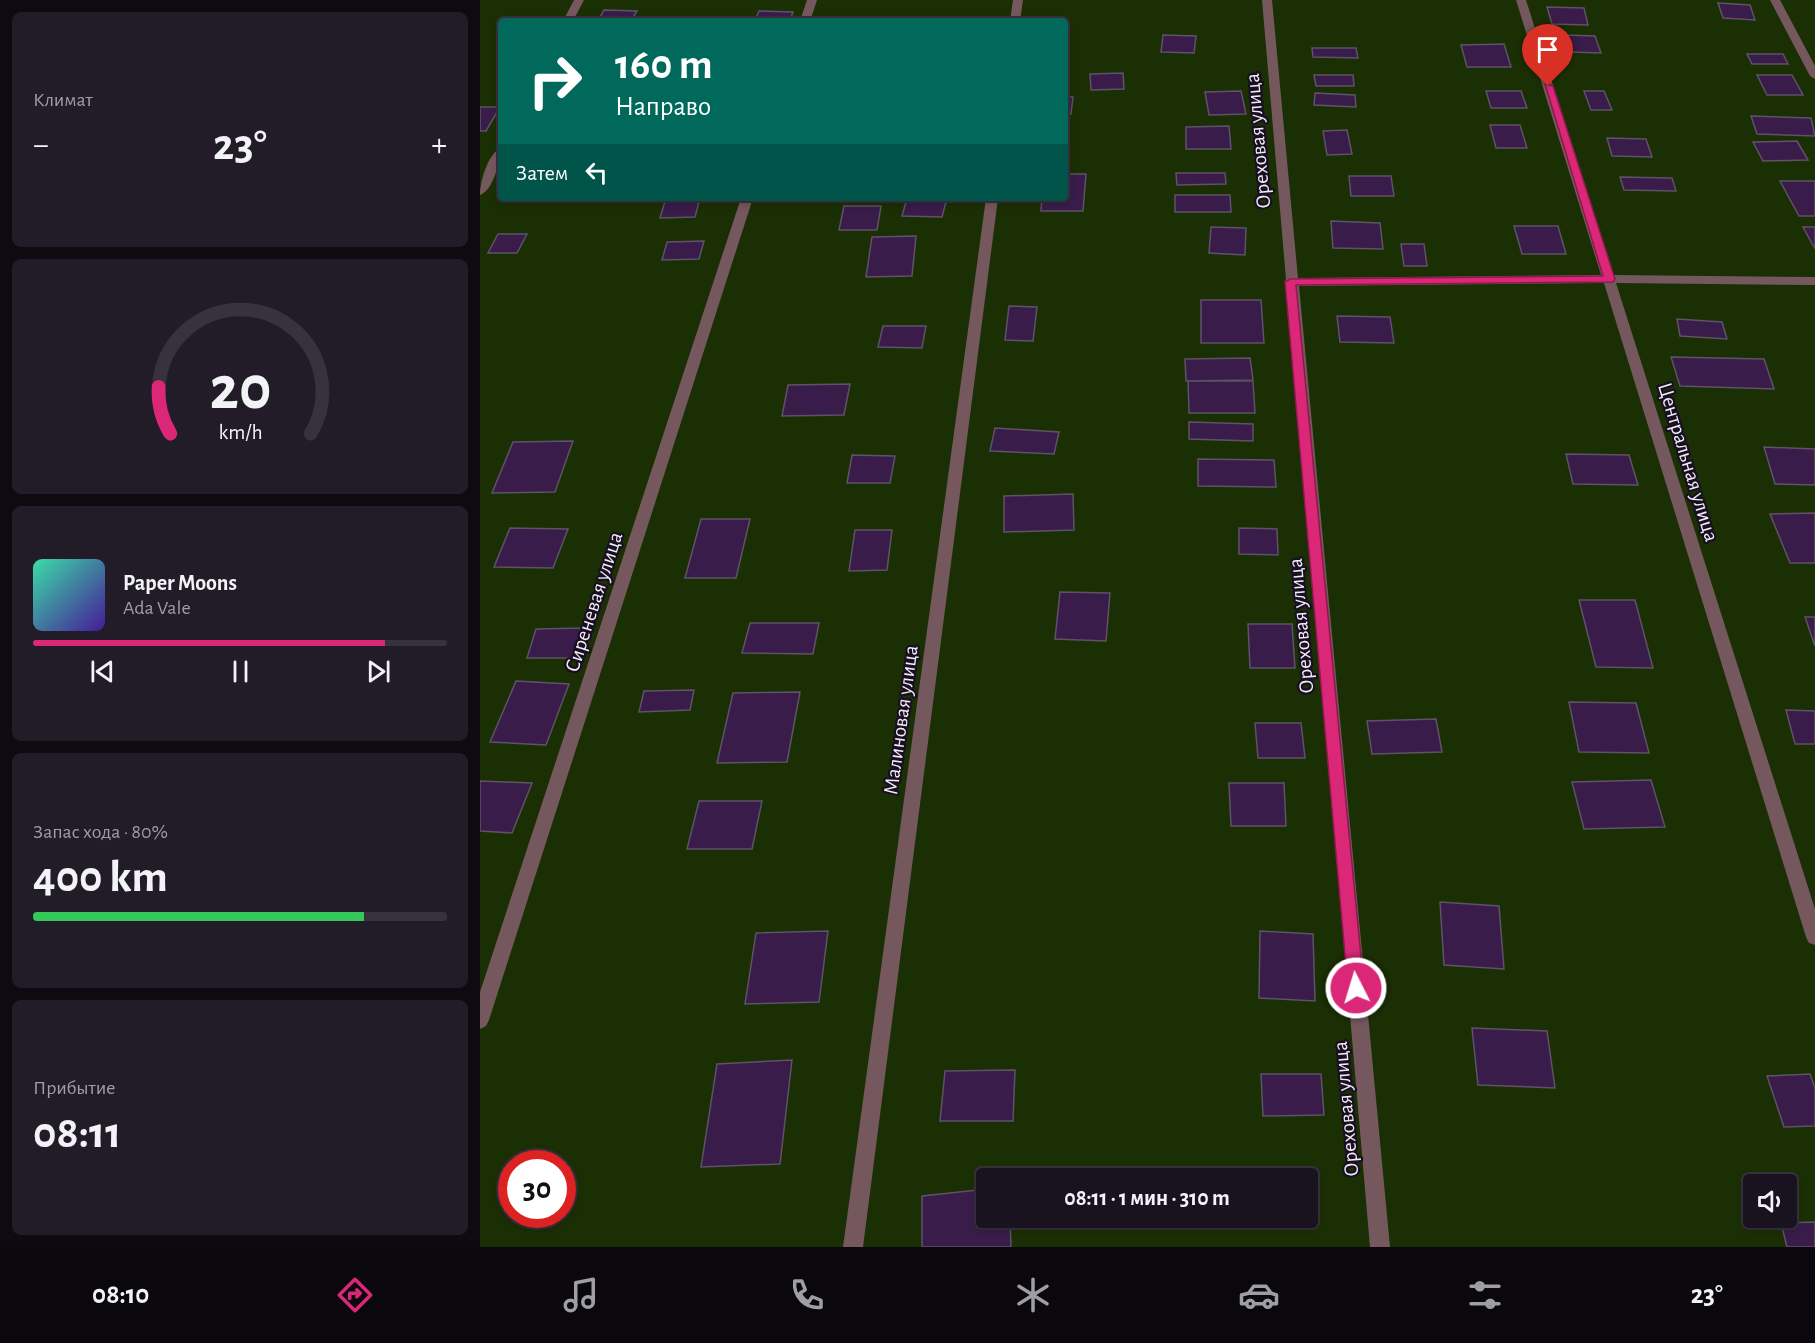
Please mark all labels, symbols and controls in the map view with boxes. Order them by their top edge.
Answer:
pin [1522,24,1573,86]
icon: arrive [1531,33,1564,66]
icon: right [516,42,594,120]
text: 160 m [615,44,713,86]
street label: Ореховая улица [1242,72,1274,210]
text: Климат [33,90,93,110]
text: Направо [615,93,711,120]
text: 23° [213,123,267,168]
text: − [33,129,49,162]
text: + [431,129,447,162]
icon: left [580,156,613,189]
text: Затем [516,162,568,184]
text: 20 [209,358,271,420]
street label: Центральная улица [1654,380,1722,544]
text: km/h [218,422,262,443]
street label: Сиреневая улица [561,529,627,675]
street label: Ореховая улица [1285,557,1317,695]
text: Paper Moons [123,572,237,594]
text: Ada Vale [123,598,191,618]
street label: Малиновая улица [880,644,922,796]
icon: previous [86,655,119,688]
icon: pause [224,655,257,688]
icon: next [362,655,395,688]
text: Запас хода · 80% [33,822,168,842]
text: 400 km [33,855,168,900]
position arrow [1324,956,1388,1020]
street label: Ореховая улица [1330,1040,1362,1178]
text: Прибытие [33,1078,115,1098]
text: 08:11 [33,1111,121,1156]
speed limit sign: 30 [498,1150,576,1228]
map controls [1743,1174,1797,1228]
button: sound [1743,1174,1797,1228]
text: 08:11 · 1 мин · 310 m [1064,1187,1230,1209]
icon: directions [334,1274,376,1316]
icon: music [560,1274,602,1316]
icon: phone [786,1274,828,1316]
icon: climate [1012,1274,1054,1316]
icon: car [1238,1274,1280,1316]
icon: filters [1464,1274,1506,1316]
text: 08:10 [92,1281,149,1308]
text: 23° [1691,1281,1723,1308]

